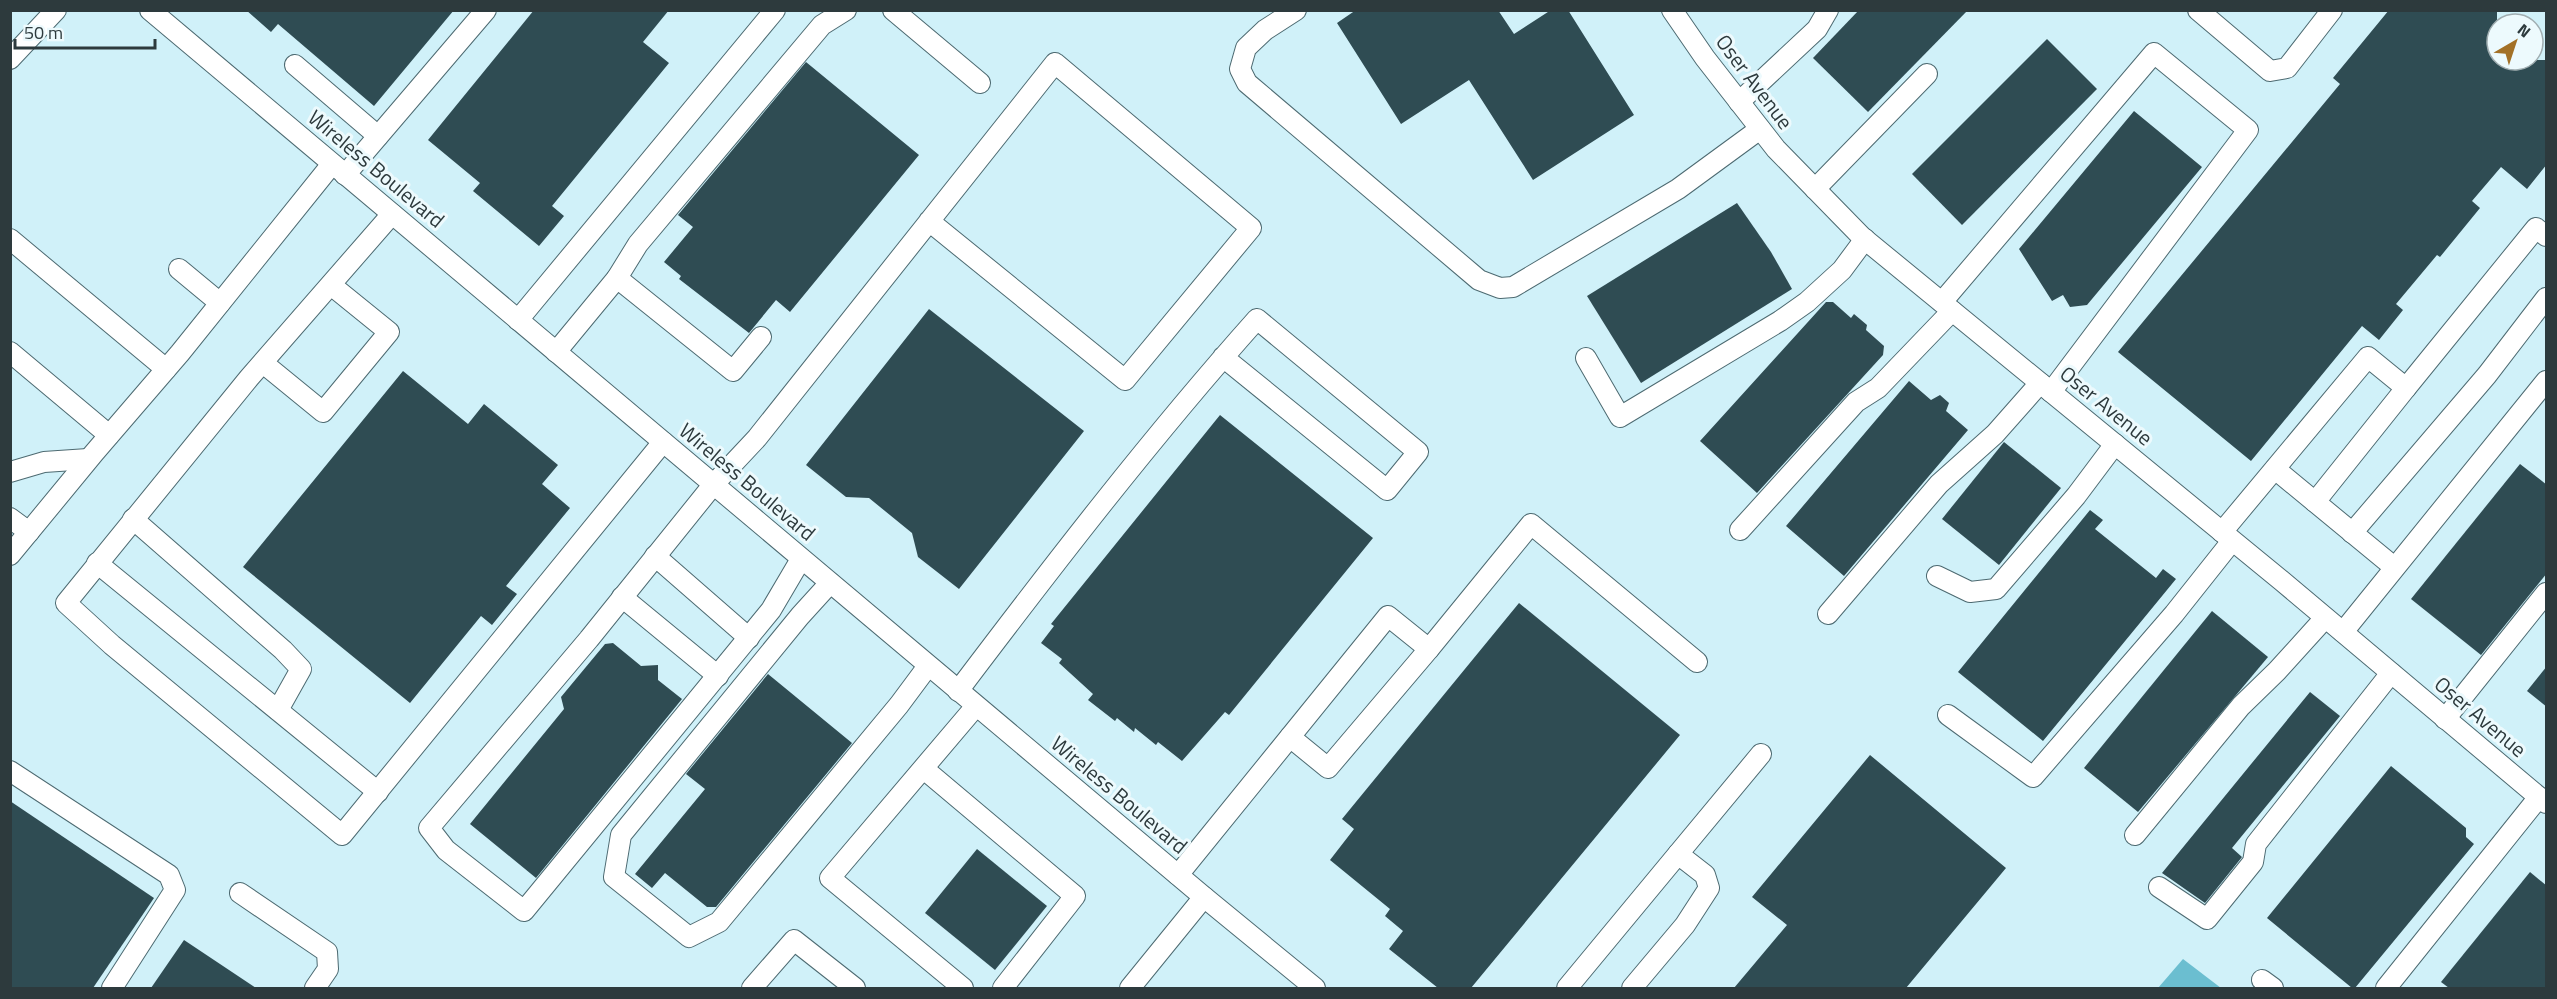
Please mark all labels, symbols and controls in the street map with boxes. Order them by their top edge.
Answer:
scale bar [15,12,154,50]
north arrow [2485,12,2545,72]
text: N [2513,18,2536,43]
text: 50 m [24,19,63,46]
street label: Oser Avenue [1708,27,1801,136]
street label: Wireless Boulevard [301,102,452,235]
street label: Oser Avenue [2053,358,2160,453]
street label: Wireless Boulevard [672,415,823,548]
street label: Oser Avenue [2428,668,2534,764]
street label: Wireless Boulevard [1044,728,1195,861]

